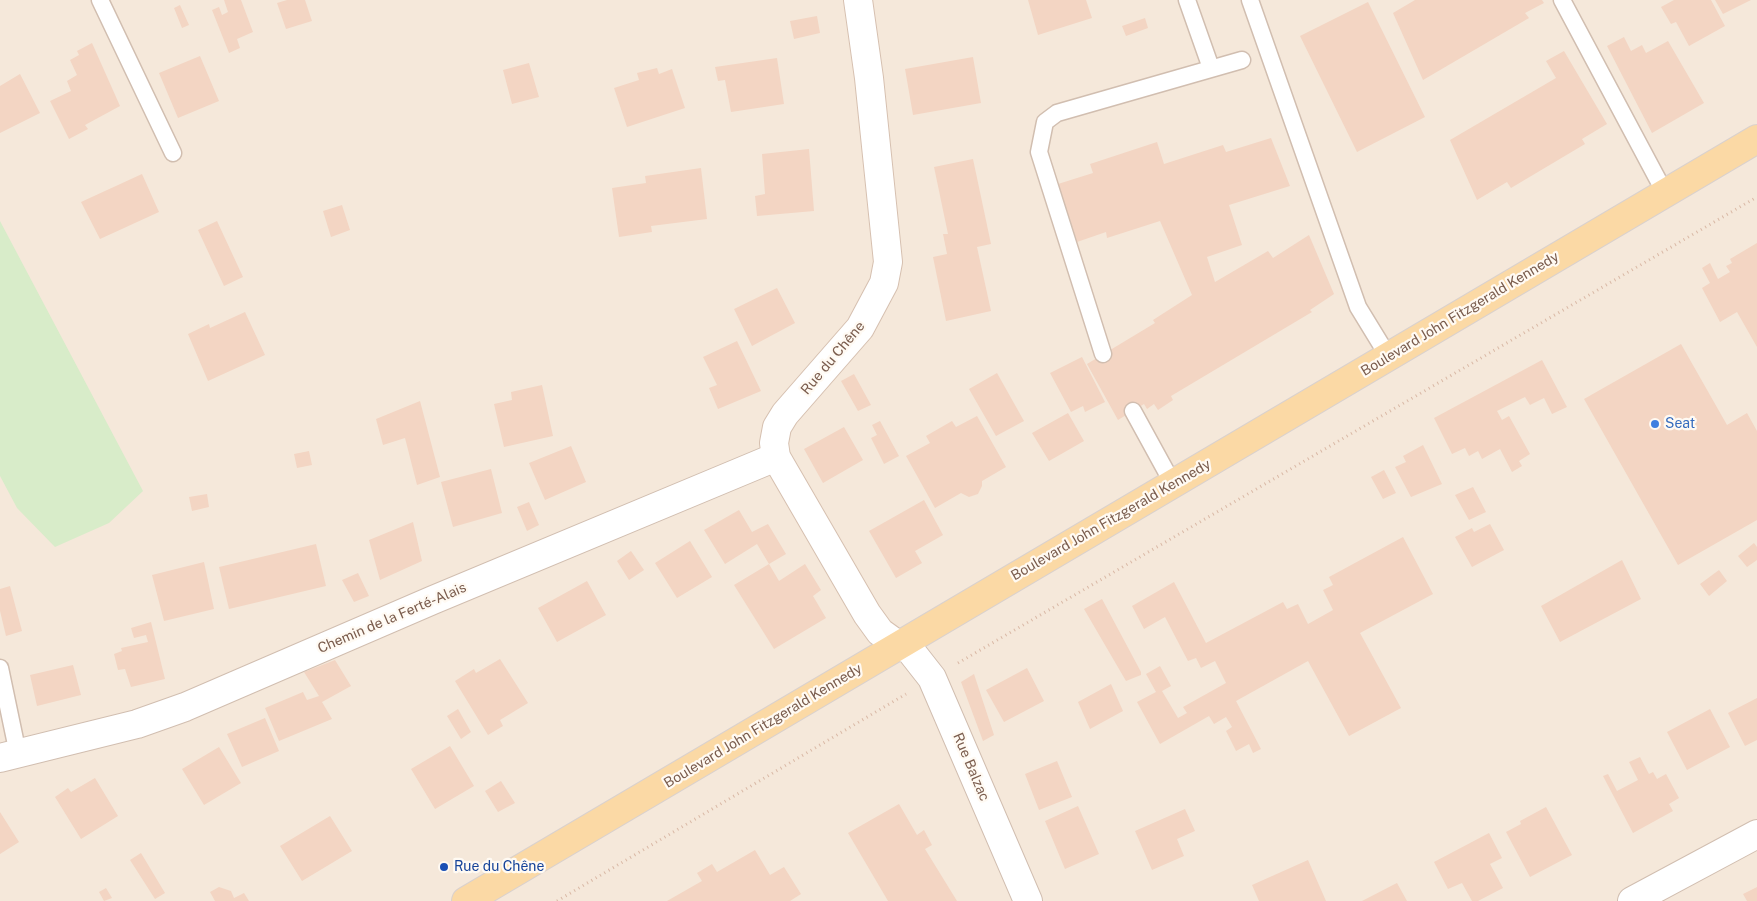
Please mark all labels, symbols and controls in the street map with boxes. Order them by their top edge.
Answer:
street label: Boulevard John Fitzgerald Kennedy [1358,248,1562,380]
street label: Rue du Chêne [798,318,868,398]
place label: Seat [1665,416,1695,432]
marker: Seat [1649,418,1661,430]
street label: Boulevard John Fitzgerald Kennedy [1008,456,1214,584]
street label: Chemin de la Ferté-Alais [315,579,469,657]
street label: Boulevard John Fitzgerald Kennedy [661,660,865,792]
street label: Rue Balzac [949,730,993,804]
place label: Rue du Chêne [454,859,544,875]
marker: Rue du Chêne [438,861,450,873]

